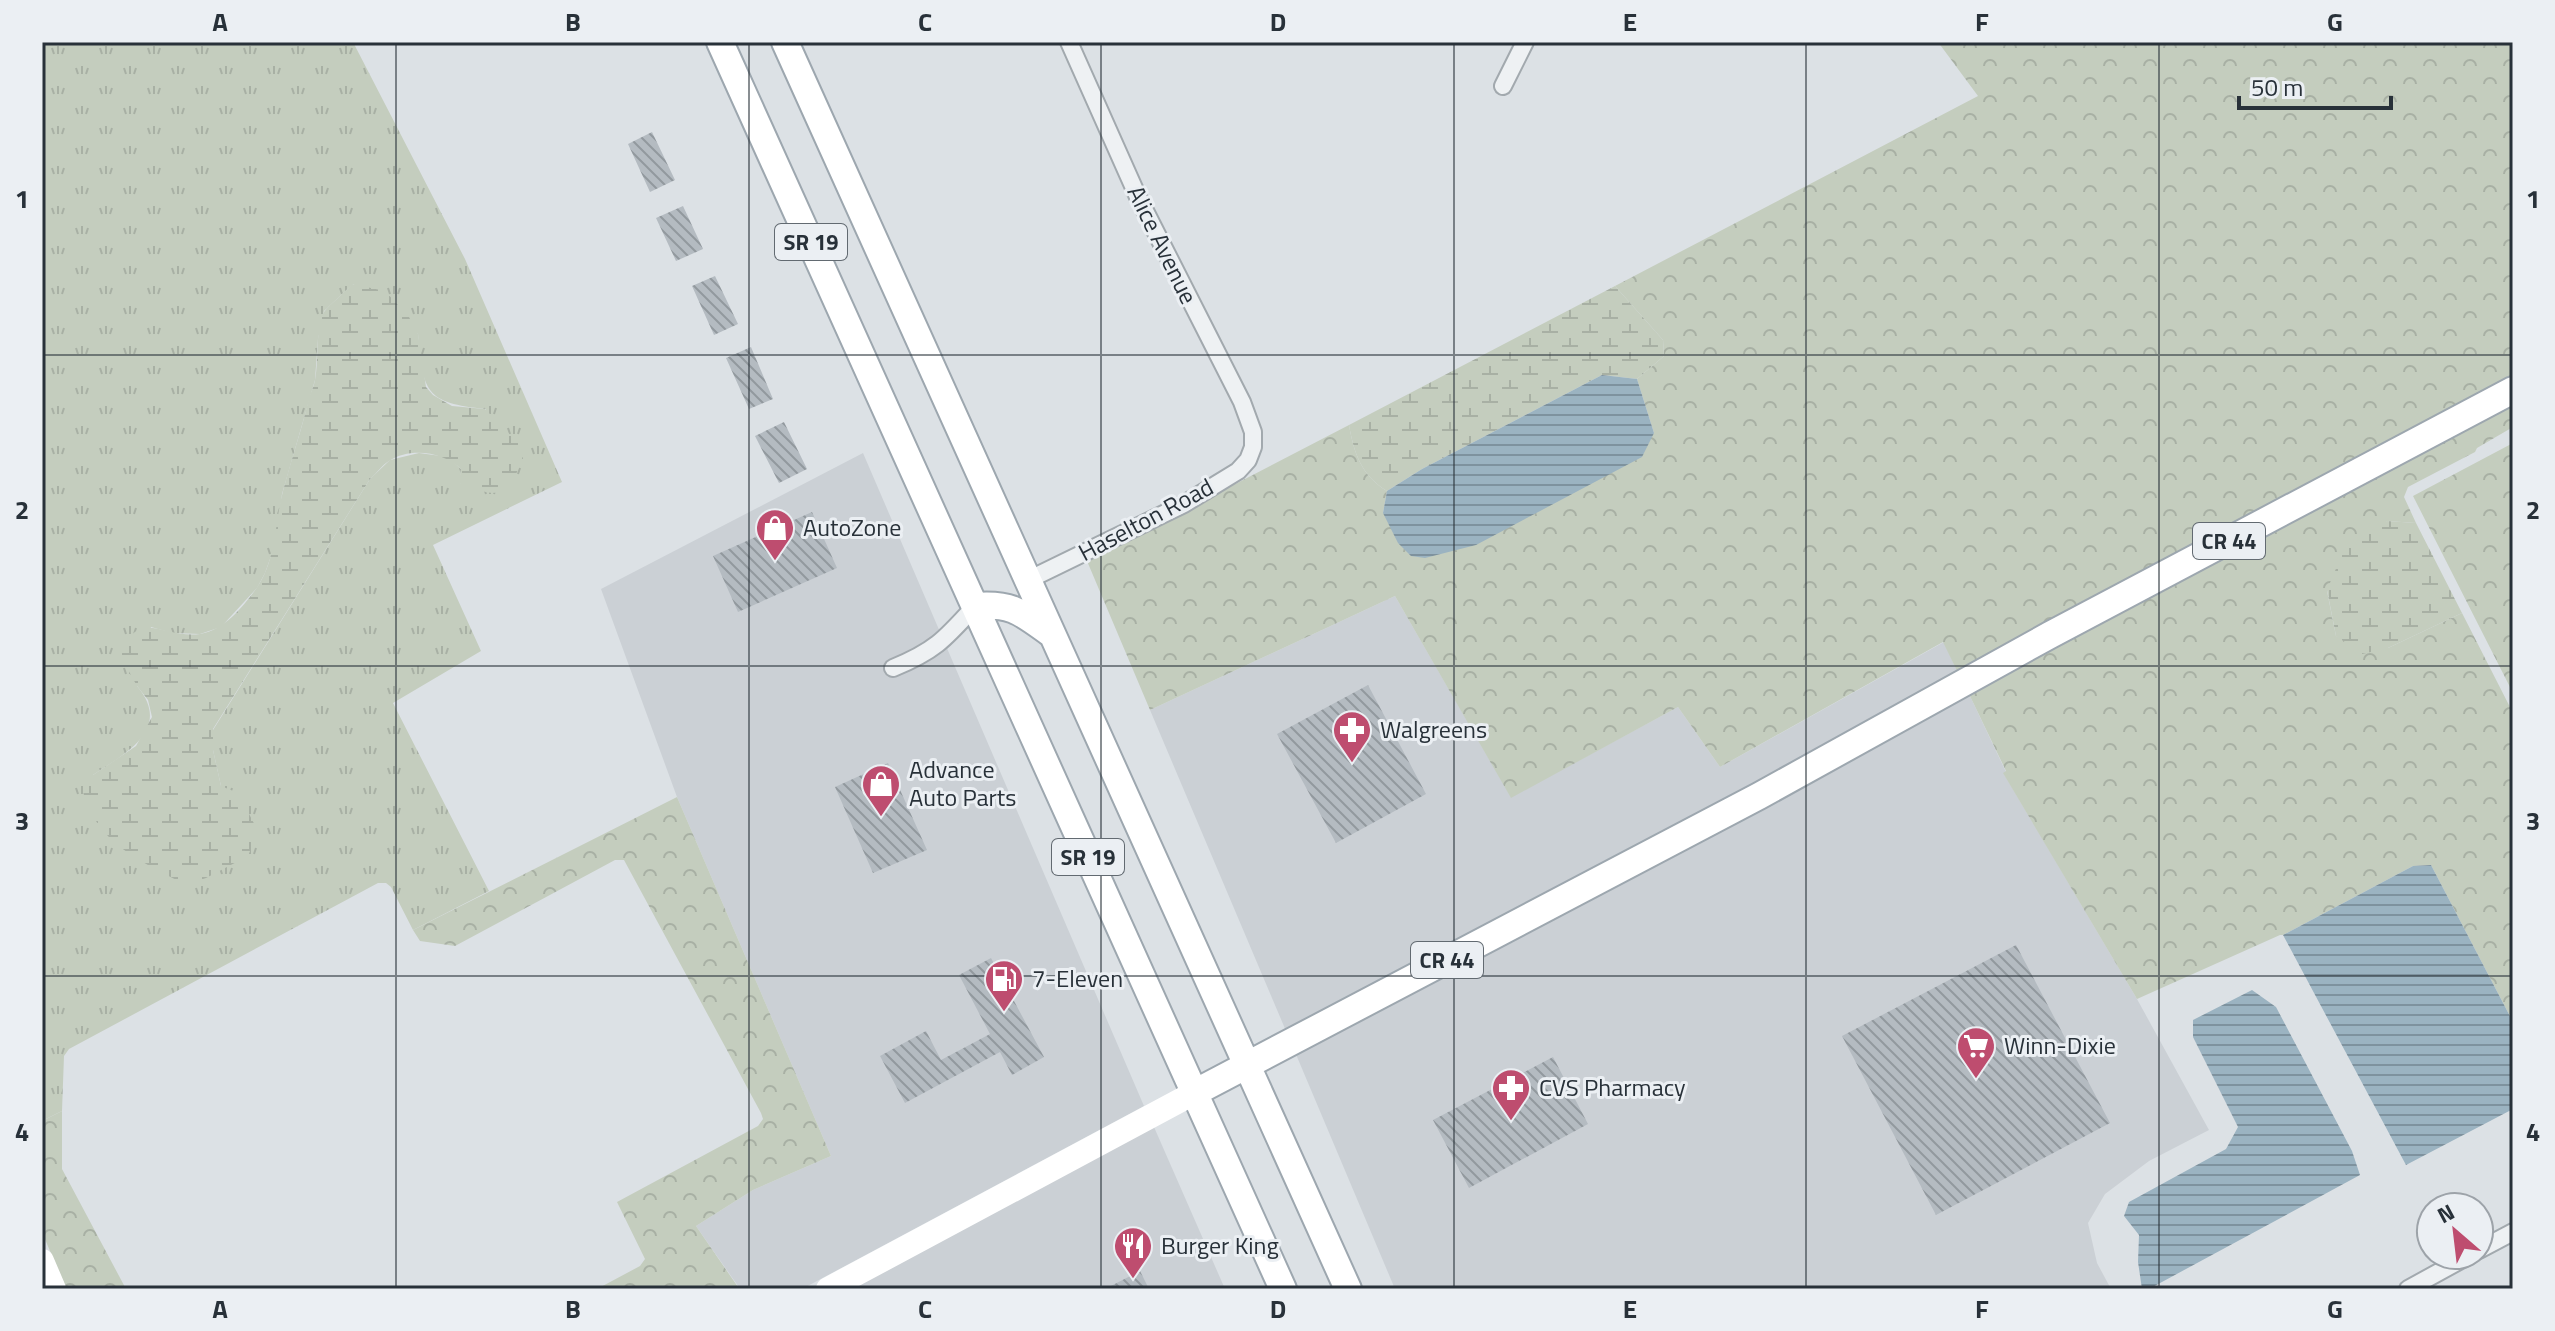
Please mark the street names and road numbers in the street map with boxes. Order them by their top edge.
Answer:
street label: Alice Avenue [1119,179,1207,310]
road number: SR 19 [775,224,847,260]
street label: Haselton Road [1072,468,1219,570]
road number: CR 44 [2193,523,2265,559]
road number: SR 19 [1052,839,1124,875]
road number: CR 44 [1411,942,1483,978]

